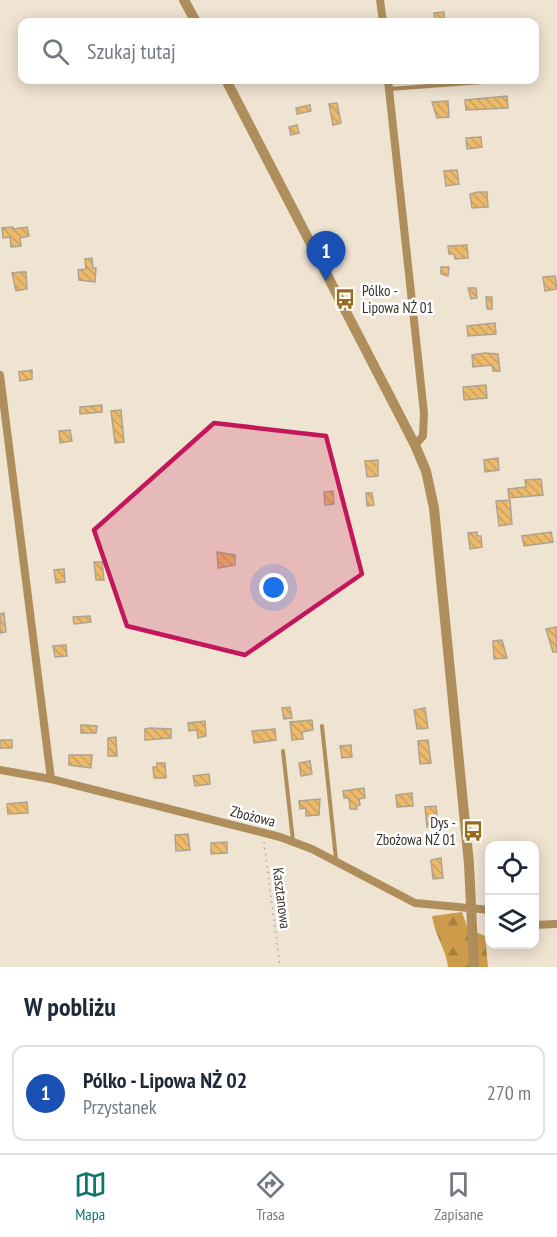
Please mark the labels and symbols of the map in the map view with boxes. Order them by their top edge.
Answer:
pin: 1 [306,232,346,281]
place label: Pólko - Lipowa NŻ 01 [362,281,433,317]
bus stop icon: Pólko - Lipowa NŻ 01 [333,287,357,311]
your location [259,573,288,602]
street label: Zbożowa [228,801,278,831]
place label: Dys - Zbożowa NŻ 01 [376,813,456,849]
bus stop icon: Dys - Zbożowa NŻ 01 [461,819,485,843]
street label: Kasztanowa [269,866,295,930]

